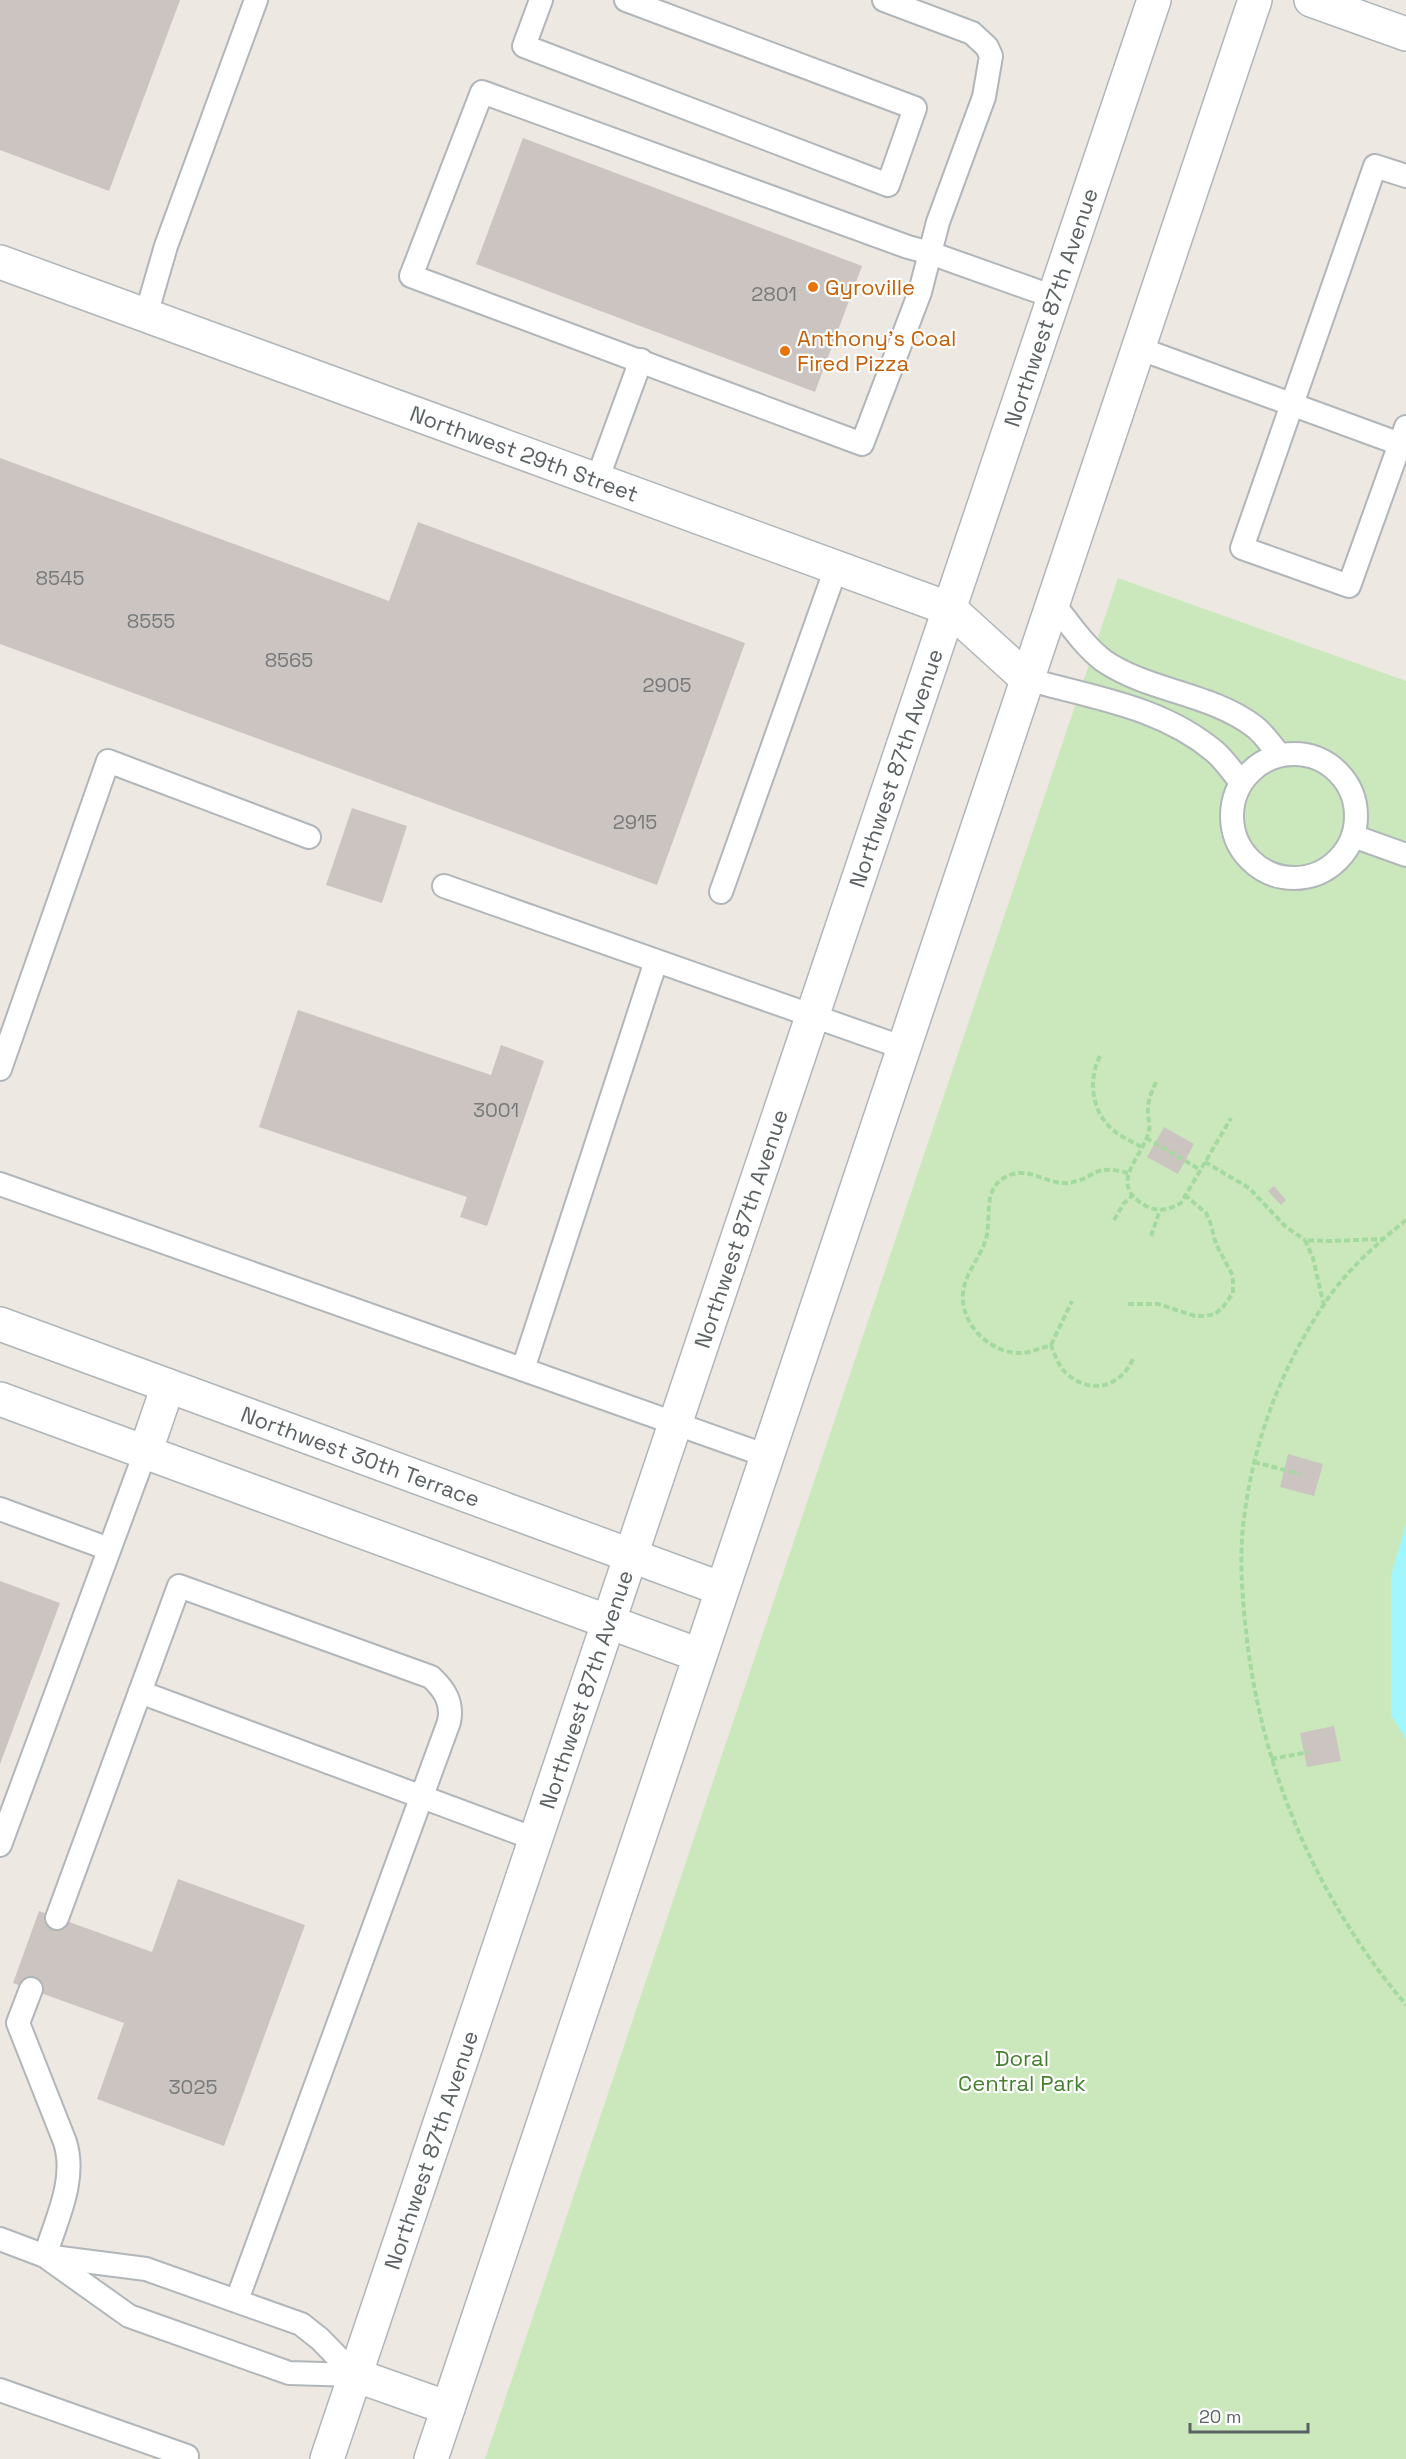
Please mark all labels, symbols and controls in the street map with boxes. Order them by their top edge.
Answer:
street label: Northwest 87th Avenue [997,184,1104,430]
place label: Gyroville [825,273,915,301]
marker: Gyroville [806,280,820,294]
house number: 2801 [751,281,797,307]
place label: Anthony's Coal Fired Pizza [797,324,956,377]
marker: Anthony's Coal Fired Pizza [778,344,792,358]
street label: Northwest 29th Street [406,399,642,508]
house number: 8545 [36,565,84,591]
house number: 8555 [127,608,175,634]
street label: Northwest 87th Avenue [843,645,949,891]
house number: 8565 [265,647,313,673]
house number: 2905 [642,672,692,698]
house number: 2915 [613,809,657,835]
house number: 3001 [473,1097,519,1123]
street label: Northwest 87th Avenue [688,1106,794,1352]
street label: Northwest 30th Terrace [237,1400,484,1513]
street label: Northwest 87th Avenue [533,1566,639,1812]
street label: Northwest 87th Avenue [378,2027,484,2273]
park label: Doral Central Park [958,2044,1086,2097]
house number: 3025 [169,2074,217,2100]
scale bar [1190,2396,1308,2434]
text: 20 m [1199,2405,1242,2428]

